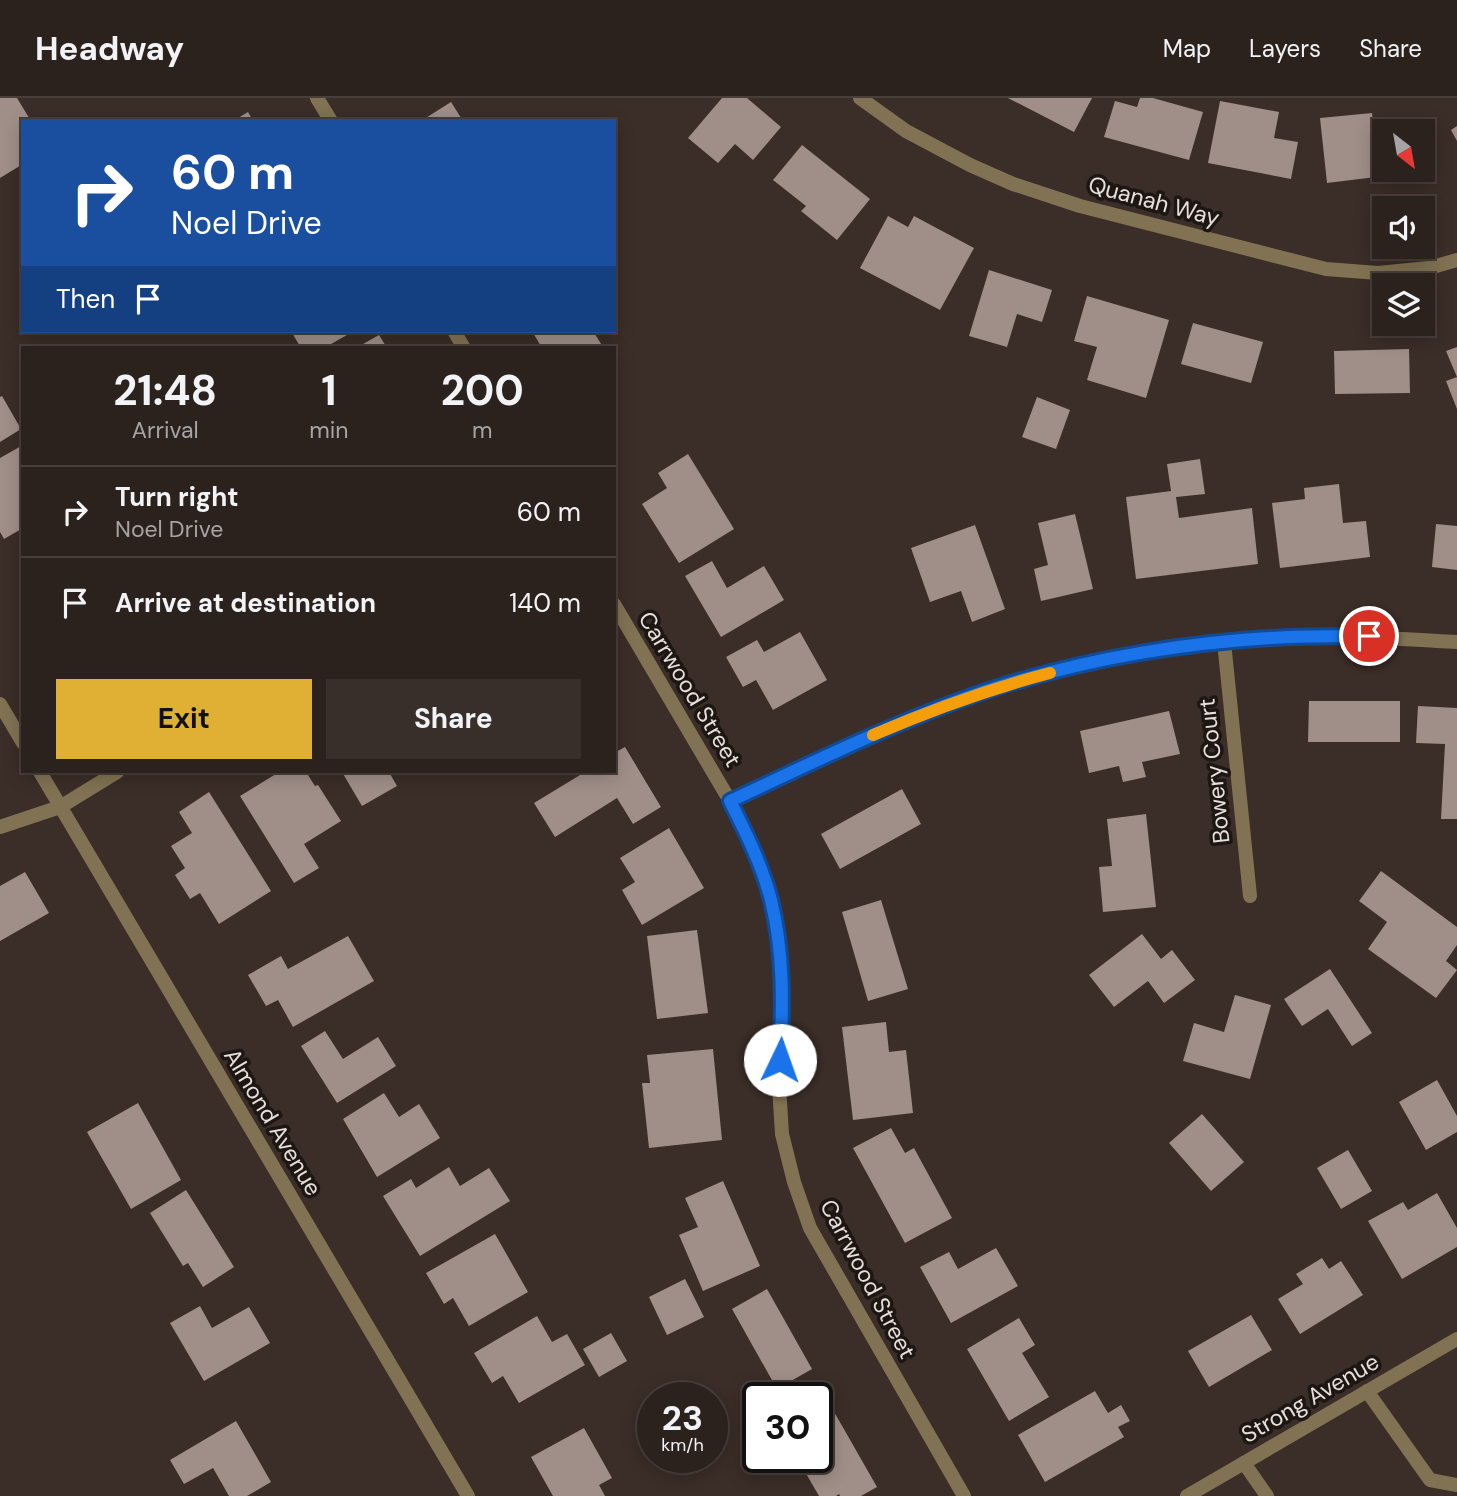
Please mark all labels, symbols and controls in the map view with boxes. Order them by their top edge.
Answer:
text: Headway [35,27,184,70]
text: Map [1163,33,1211,64]
text: Layers [1249,33,1321,64]
text: Share [1359,33,1422,64]
north arrow [1372,119,1435,182]
map controls [1372,119,1435,336]
text: 60 m [171,140,294,204]
icon: right [56,147,147,238]
street label: Quanah Way [1085,169,1223,233]
button: sound [1372,196,1435,259]
text: Noel Drive [171,202,322,244]
button: layers [1372,273,1435,336]
icon: arrive [129,280,167,318]
text: Then [56,282,115,316]
text: 21:48 [113,363,217,418]
text: 1 [321,363,337,418]
text: 200 [441,363,524,418]
text: Arrival [132,415,199,445]
text: min [309,415,349,445]
text: m [472,415,493,445]
text: Turn right [115,480,239,514]
icon: right [56,493,94,531]
text: 60 m [517,495,581,529]
text: Noel Drive [115,514,223,544]
icon: arrive [56,584,94,622]
text: Arrive at destination [115,586,376,620]
text: 140 m [509,586,581,620]
street label: Carrwood Street [632,606,748,772]
pin [1339,606,1399,666]
icon: arrive [1350,617,1388,655]
button: Exit [56,679,312,759]
button: Share [326,679,581,759]
street label: Bowery Court [1191,697,1237,845]
position arrow [743,1023,817,1097]
street label: Almond Avenue [217,1043,329,1201]
street label: Carrwood Street [813,1194,923,1364]
street label: Strong Avenue [1236,1346,1384,1450]
speed limit sign: 30 [742,1382,833,1473]
text: 23 [662,1395,703,1441]
text: km/h [661,1433,704,1457]

